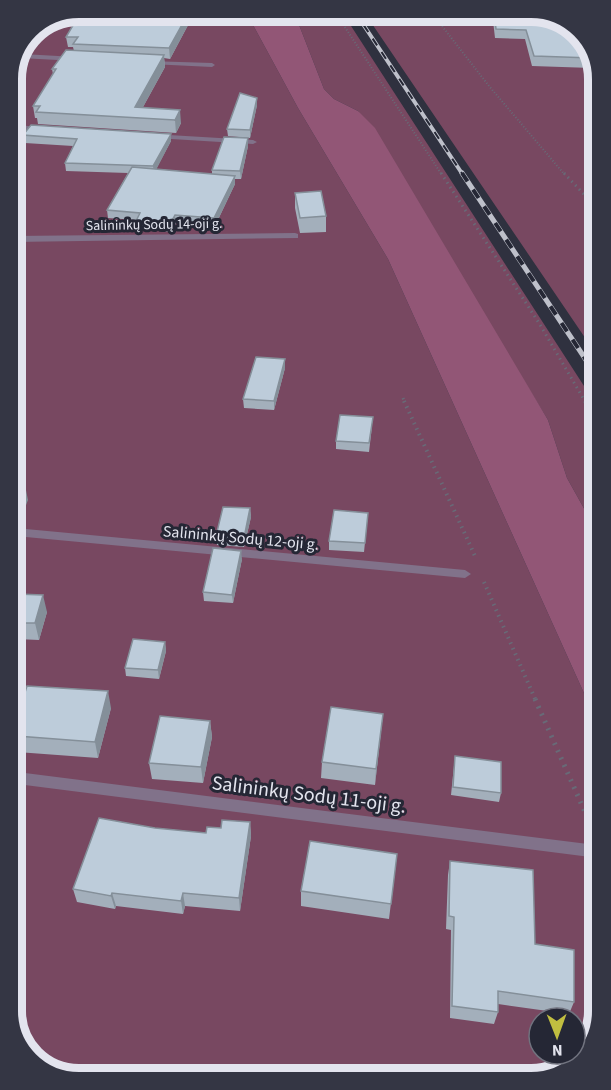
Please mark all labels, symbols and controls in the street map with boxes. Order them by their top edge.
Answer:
street label: Salininkų Sodų 14-oji g. [85,214,223,236]
street label: Salininkų Sodų 12-oji g. [162,520,320,556]
street label: Salininkų Sodų 11-oji g. [210,769,408,821]
north arrow [527,1006,587,1066]
text: N [552,1039,563,1061]

